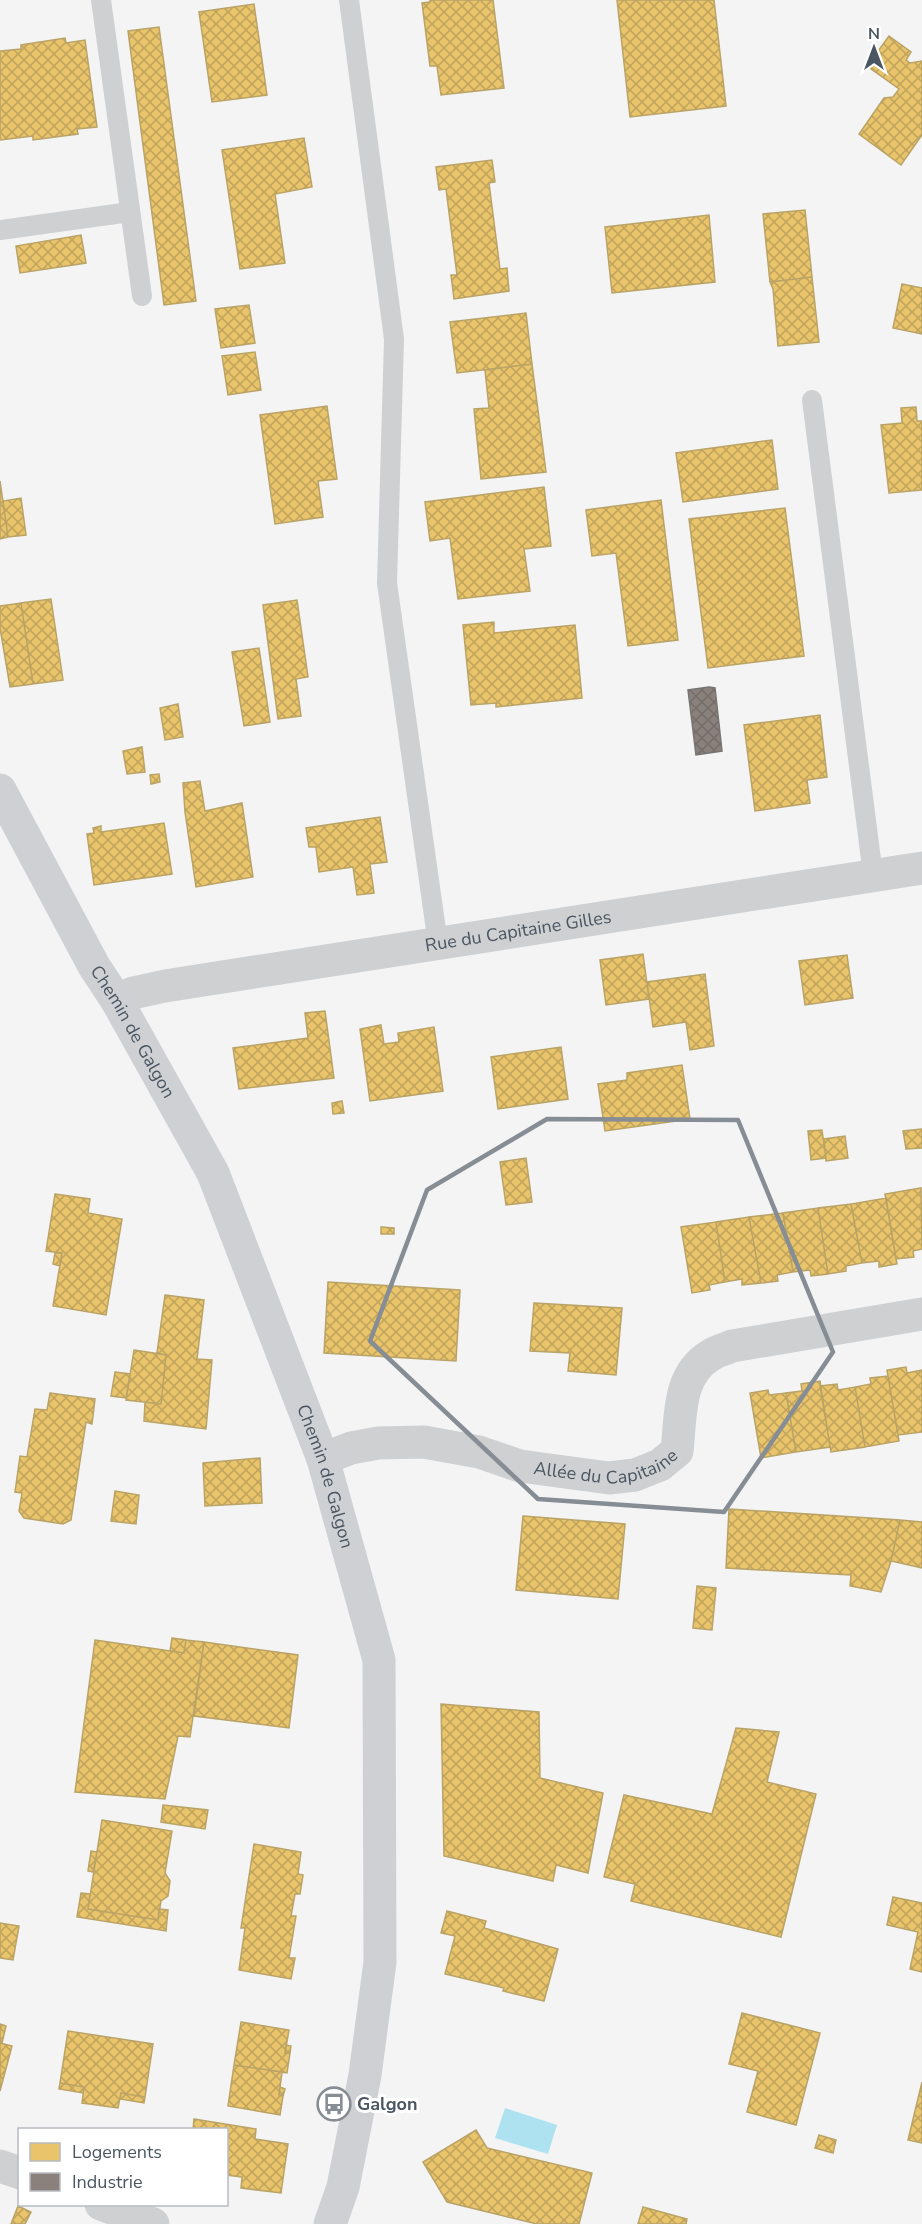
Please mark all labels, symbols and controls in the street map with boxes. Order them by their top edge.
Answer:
north arrow [844,18,904,78]
text: N [868,23,880,45]
street label: Rue du Capitaine Gilles [423,905,613,957]
street label: Chemin de Galgon [85,961,181,1102]
street label: Chemin de Galgon [291,1401,359,1551]
street label: Allée du Capitaine [532,1443,683,1490]
bus stop icon: Galgon [316,2086,352,2122]
place label: Galgon [357,2092,418,2116]
legend [18,2128,228,2206]
text: Logements [72,2140,162,2164]
text: Industrie [72,2170,143,2194]

